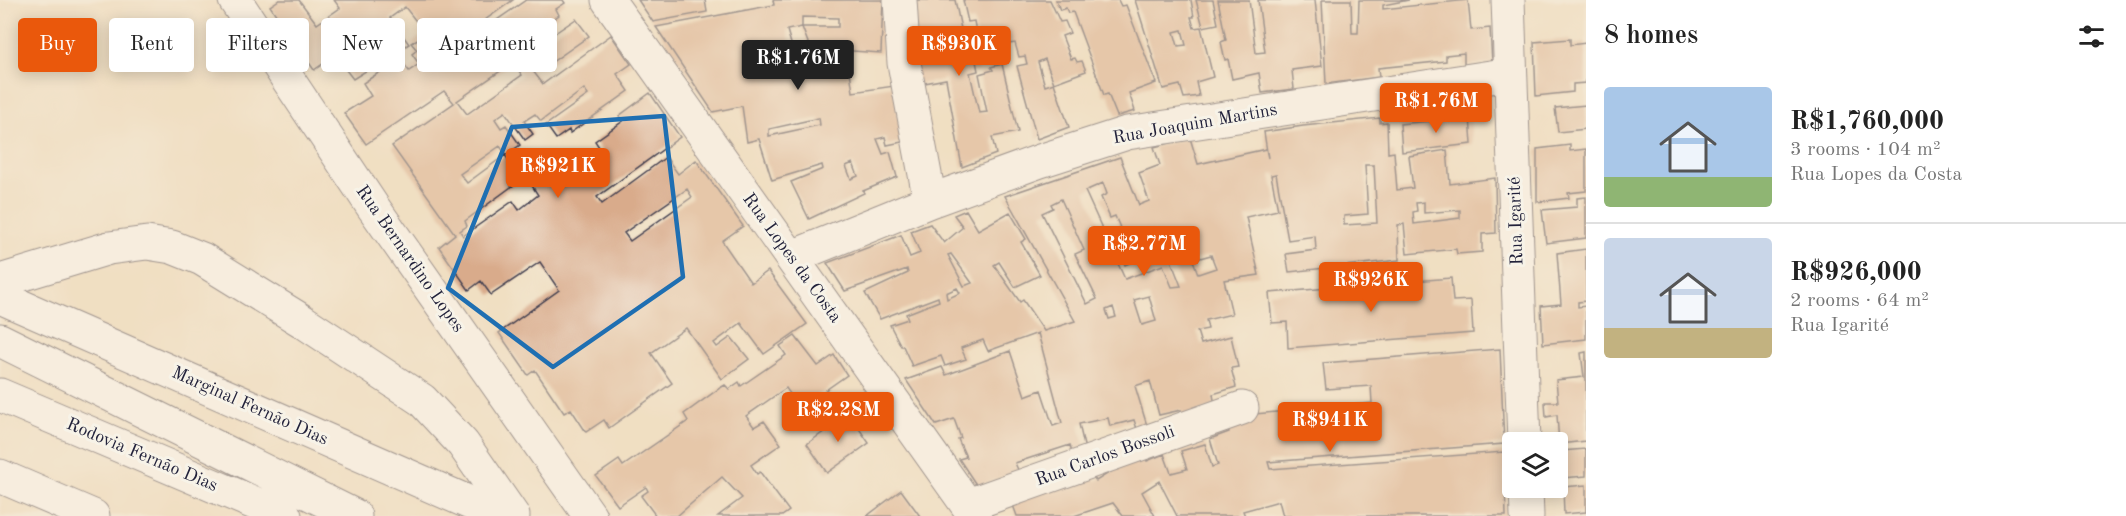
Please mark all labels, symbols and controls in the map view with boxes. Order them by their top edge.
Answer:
chip: Buy [18,18,97,72]
chip: Rent [109,18,194,72]
chip: Filters [206,18,309,72]
chip: New [321,18,405,72]
chip: Apartment [417,18,557,72]
icon: filters [2075,20,2108,53]
text: 8 homes [1604,23,1698,49]
pin: R$930K [910,26,1008,77]
text: R$930K [921,35,997,55]
pin: R$1.76M [743,40,853,91]
text: R$1.76M [756,49,840,69]
pin: R$1.76M [1381,83,1491,134]
text: R$1.76M [1394,92,1478,112]
street label: Rua Joaquim Martins [1111,101,1279,147]
text: R$1,760,000 [1790,109,1944,135]
icon: home [1652,111,1724,183]
text: 3 rooms · 104 m² [1790,140,1940,160]
pin: R$921K [509,148,607,199]
text: R$921K [520,157,596,177]
text: Rua Lopes da Costa [1790,165,1962,185]
street label: Rua Igarité [1505,176,1527,266]
street label: Rua Bernardino Lopes [352,182,468,336]
street label: Rua Lopes da Costa [739,190,845,326]
pin: R$2.77M [1089,226,1199,277]
text: R$2.77M [1102,235,1186,255]
text: R$926,000 [1790,260,1922,286]
pin: R$926K [1322,262,1420,313]
icon: home [1652,262,1724,334]
text: R$926K [1333,271,1409,291]
text: 2 rooms · 64 m² [1790,291,1929,311]
text: Rua Igarité [1790,316,1889,336]
street label: Marginal Fernão Dias [169,363,331,449]
pin: R$2.28M [783,392,893,443]
text: R$2.28M [796,401,880,421]
pin: R$941K [1281,402,1379,453]
text: R$941K [1292,411,1368,431]
street label: Rodovia Fernão Dias [64,415,220,495]
street label: Rua Carlos Bossoli [1033,422,1177,490]
map controls [1502,432,1568,498]
button: layers [1502,432,1568,498]

